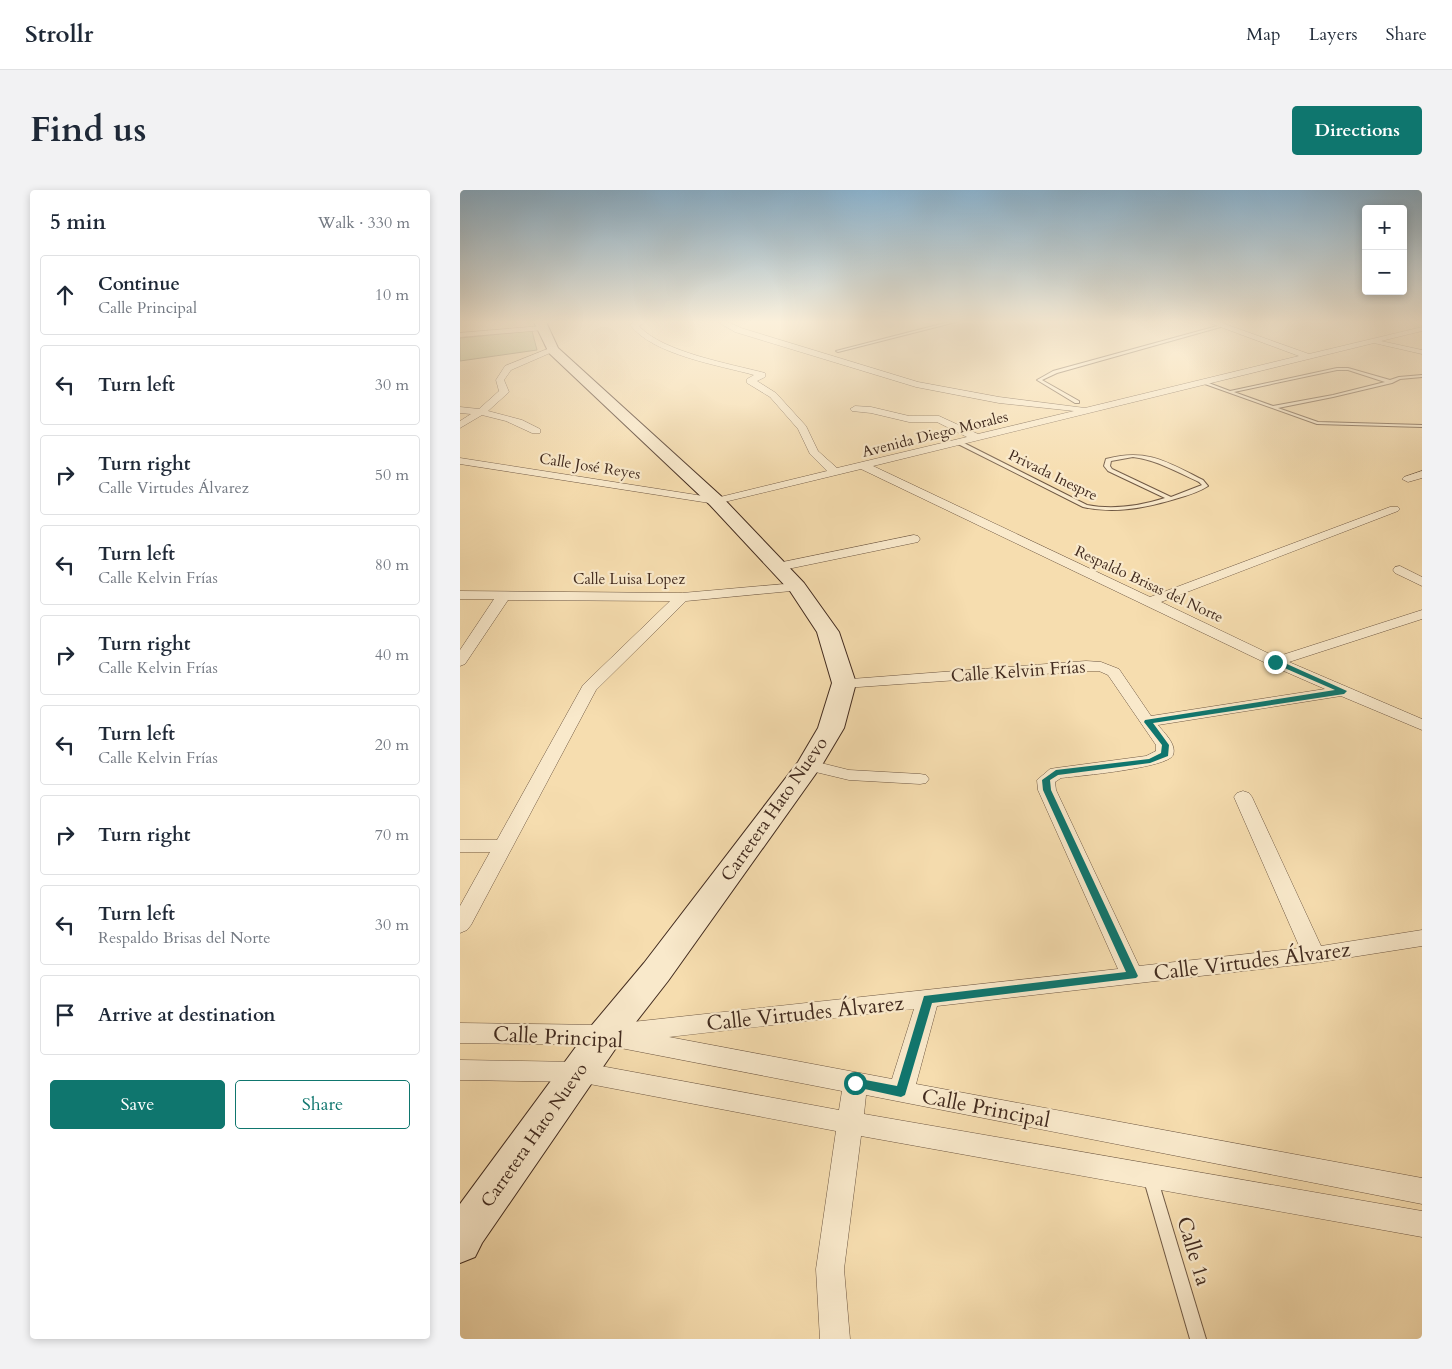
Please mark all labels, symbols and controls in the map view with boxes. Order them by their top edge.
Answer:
text: Strollr [25,18,93,51]
text: Map [1246,22,1281,47]
text: Layers [1309,22,1358,47]
text: Share [1386,22,1427,47]
text: Find us [30,106,146,154]
button: Directions [1292,106,1422,155]
map controls [1362,205,1407,295]
button: + [1362,205,1407,250]
text: 5 min [50,208,106,237]
text: Walk · 330 m [318,212,410,234]
button: − [1362,250,1407,295]
text: Continue [98,271,180,297]
icon: ahead [51,281,79,309]
text: 10 m [375,284,409,306]
text: Calle Principal [98,297,197,319]
icon: left [51,371,79,399]
text: Turn left [98,372,175,398]
text: 30 m [375,374,409,396]
street label: Avenida Diego Morales [860,406,1010,462]
street label: Privada Inespre [1005,445,1101,505]
street label: Calle José Reyes [538,448,642,484]
text: Turn right [98,451,190,477]
icon: right [51,461,79,489]
text: 50 m [375,464,409,486]
text: Calle Virtudes Álvarez [98,477,249,499]
text: Turn left [98,541,175,567]
street label: Respaldo Brisas del Norte [1072,541,1227,627]
icon: left [51,551,79,579]
text: 80 m [375,554,409,576]
text: Calle Kelvin Frías [98,567,218,589]
street label: Calle Luisa Lopez [573,569,685,589]
text: Turn right [98,631,190,657]
icon: right [51,641,79,669]
text: 40 m [375,644,409,666]
route end [1264,651,1287,674]
street label: Calle Kelvin Frías [950,654,1086,689]
text: Calle Kelvin Frías [98,657,218,679]
text: Turn left [98,721,175,747]
icon: left [51,731,79,759]
street label: Carretera Hato Nuevo [715,732,834,887]
text: 20 m [375,734,409,756]
text: Calle Kelvin Frías [98,747,218,769]
icon: right [51,821,79,849]
text: Turn right [98,822,190,848]
text: 70 m [375,824,409,846]
text: Turn left [98,901,175,927]
icon: left [51,911,79,939]
text: 30 m [375,914,409,936]
text: Respaldo Brisas del Norte [98,927,270,949]
street label: Calle Virtudes Álvarez [1152,935,1353,988]
street label: Calle Virtudes Álvarez [705,989,906,1038]
icon: arrive [51,1001,79,1029]
text: Arrive at destination [98,1002,275,1028]
street label: Calle Principal [492,1020,624,1055]
street label: Carretera Hato Nuevo [475,1058,594,1213]
route start [844,1072,867,1095]
button: Save [50,1080,225,1129]
button: Share [235,1080,410,1129]
street label: Calle Principal [919,1082,1052,1135]
street label: Calle 1a [1169,1213,1218,1289]

